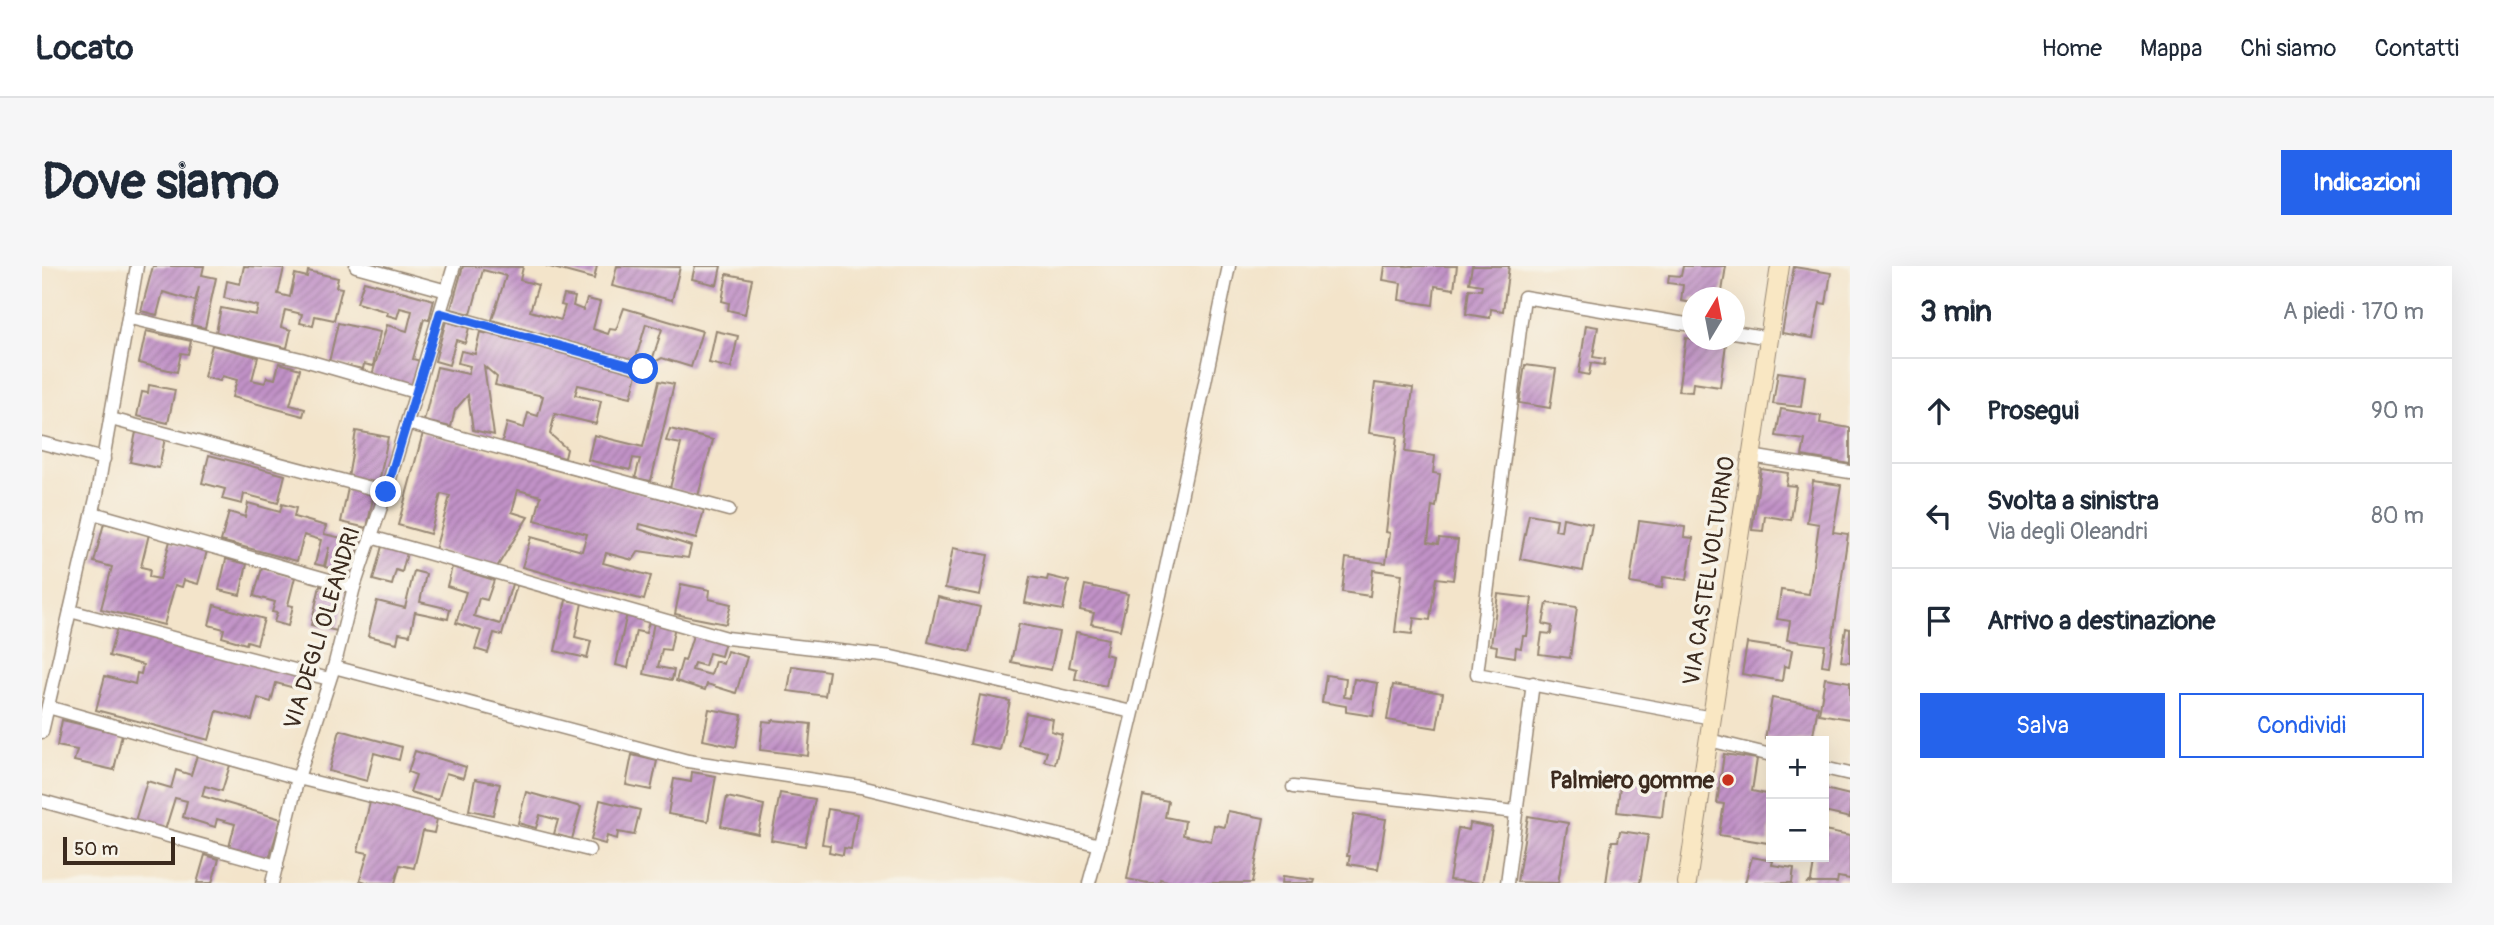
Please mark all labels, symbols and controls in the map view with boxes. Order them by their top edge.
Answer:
text: Locato [35,28,133,69]
text: Home [2042,34,2102,63]
text: Mappa [2140,34,2202,63]
text: Chi siamo [2240,34,2336,63]
text: Contatti [2374,34,2459,63]
button: Indicazioni [2281,150,2452,215]
text: Dove siamo [42,152,279,213]
north arrow [1682,287,1745,350]
text: 3 min [1920,293,1992,330]
text: A piedi · 170 m [2283,297,2424,326]
route start [627,353,658,384]
icon: ahead [1920,392,1958,430]
text: Prosegui [1987,395,2079,427]
text: 90 m [2371,396,2424,425]
street label: VIA CASTELVOLTURNO [1677,454,1741,688]
route end [370,476,401,507]
text: Svolta a sinistra [1987,485,2159,517]
icon: left [1920,497,1958,535]
text: 80 m [2371,501,2424,530]
text: Via degli Oleandri [1987,517,2148,546]
street label: VIA DEGLI OLEANDRI [277,523,367,733]
icon: arrive [1920,602,1958,640]
text: Arrivo a destinazione [1987,605,2215,637]
button: Salva [1920,693,2165,758]
button: Condividi [2179,693,2424,758]
map controls [1766,736,1829,862]
button: + [1766,736,1829,799]
place label: Palmiero gomme [1550,766,1715,795]
marker: Palmiero gomme [1720,772,1736,788]
button: − [1766,799,1829,862]
scale bar [63,834,175,866]
text: 50 m [74,837,118,861]

